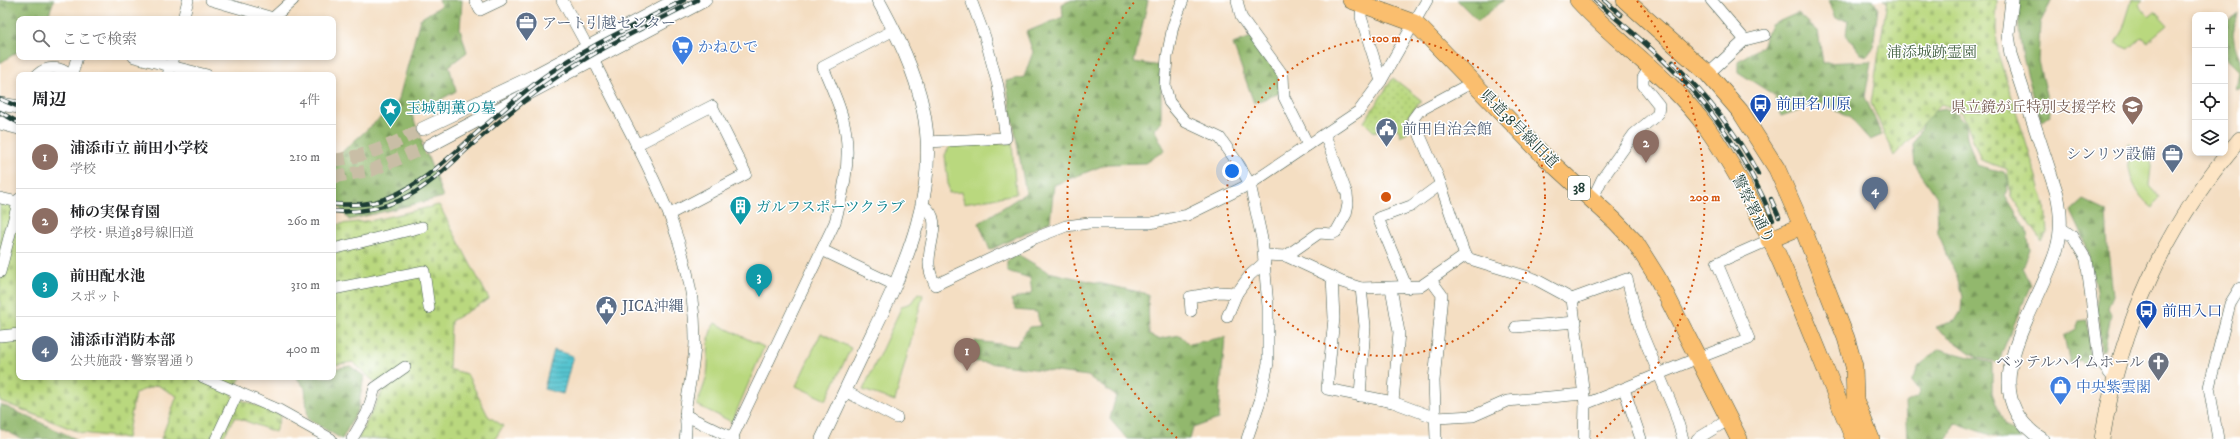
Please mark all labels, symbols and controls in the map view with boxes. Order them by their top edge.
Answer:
office icon: アート引越センター [514,10,540,43]
map controls [2192,12,2228,156]
button: + [2192,12,2228,48]
place label: アート引越センター [542,14,676,33]
search box [16,16,336,60]
icon: search [30,27,52,49]
text: ここで検索 [62,30,137,49]
text: 100 m [1372,31,1400,46]
supermarket icon: かねひで [669,34,695,67]
place label: かねひで [698,38,758,57]
park label: 浦添城跡霊園 [1887,43,1977,62]
button: − [2192,48,2228,84]
button: locate [2192,84,2228,120]
street label: 県道38号線旧道 [1476,86,1562,172]
text: 周辺 [32,89,66,111]
bus stop icon: 前田名川原 [1747,91,1773,124]
text: 4件 [300,92,320,108]
school or university icon: 県立鏡が丘特別支援学校 [2119,94,2145,127]
place icon: 玉城朝薫の墓 [378,95,404,128]
place label: 前田名川原 [1776,95,1851,114]
place label: 県立鏡が丘特別支援学校 [1951,98,2116,117]
place label: 玉城朝薫の墓 [406,99,496,118]
public building icon: 前田自治会館 [1373,116,1399,149]
place label: 前田自治会館 [1402,120,1492,139]
button: layers [2192,120,2228,156]
pin: 2 [1633,130,1659,163]
text: 浦添市立 前田小学校 [70,139,208,158]
office icon: シンリツ設備 [2159,141,2185,174]
place label: シンリツ設備 [2066,145,2156,164]
text: 1 [43,149,47,165]
text: 210 m [289,149,320,165]
text: 学校 [70,161,96,177]
your location [1222,161,1242,181]
street label: 警察署通り [1728,171,1778,247]
road number: 38 [1568,176,1590,200]
pin: 4 [1862,177,1888,210]
centre of rings [1379,190,1393,204]
text: 200 m [1690,190,1720,205]
building icon: ガルフスポーツクラブ [727,194,753,227]
place label: ガルフスポーツクラブ [756,198,905,217]
text: 柿の実保育園 [70,203,160,222]
text: 2 [42,213,48,229]
text: 260 m [287,213,320,229]
text: 学校 · 県道38号線旧道 [70,225,194,241]
pin: 3 [746,264,772,297]
text: 前田配水池 [70,267,145,286]
text: 3 [43,277,47,293]
text: 310 m [291,277,320,293]
text: スポット [70,289,122,305]
public building icon: JICA沖縄 [594,293,620,326]
place label: JICA沖縄 [620,297,684,316]
bus stop icon: 前田入口 [2133,298,2159,331]
place label: 前田入口 [2162,302,2222,321]
text: 浦添市消防本部 [70,331,175,350]
pin: 1 [954,338,980,371]
text: 4 [41,341,49,357]
text: 400 m [286,341,320,357]
church icon: ベッテルハイムホール [2146,349,2172,382]
text: 公共施設 · 警察署通り [70,353,196,369]
place label: ベッテルハイムホール [1996,353,2144,372]
shop icon: 中央紫雲閣 [2048,374,2074,407]
place label: 中央紫雲閣 [2076,378,2151,397]

